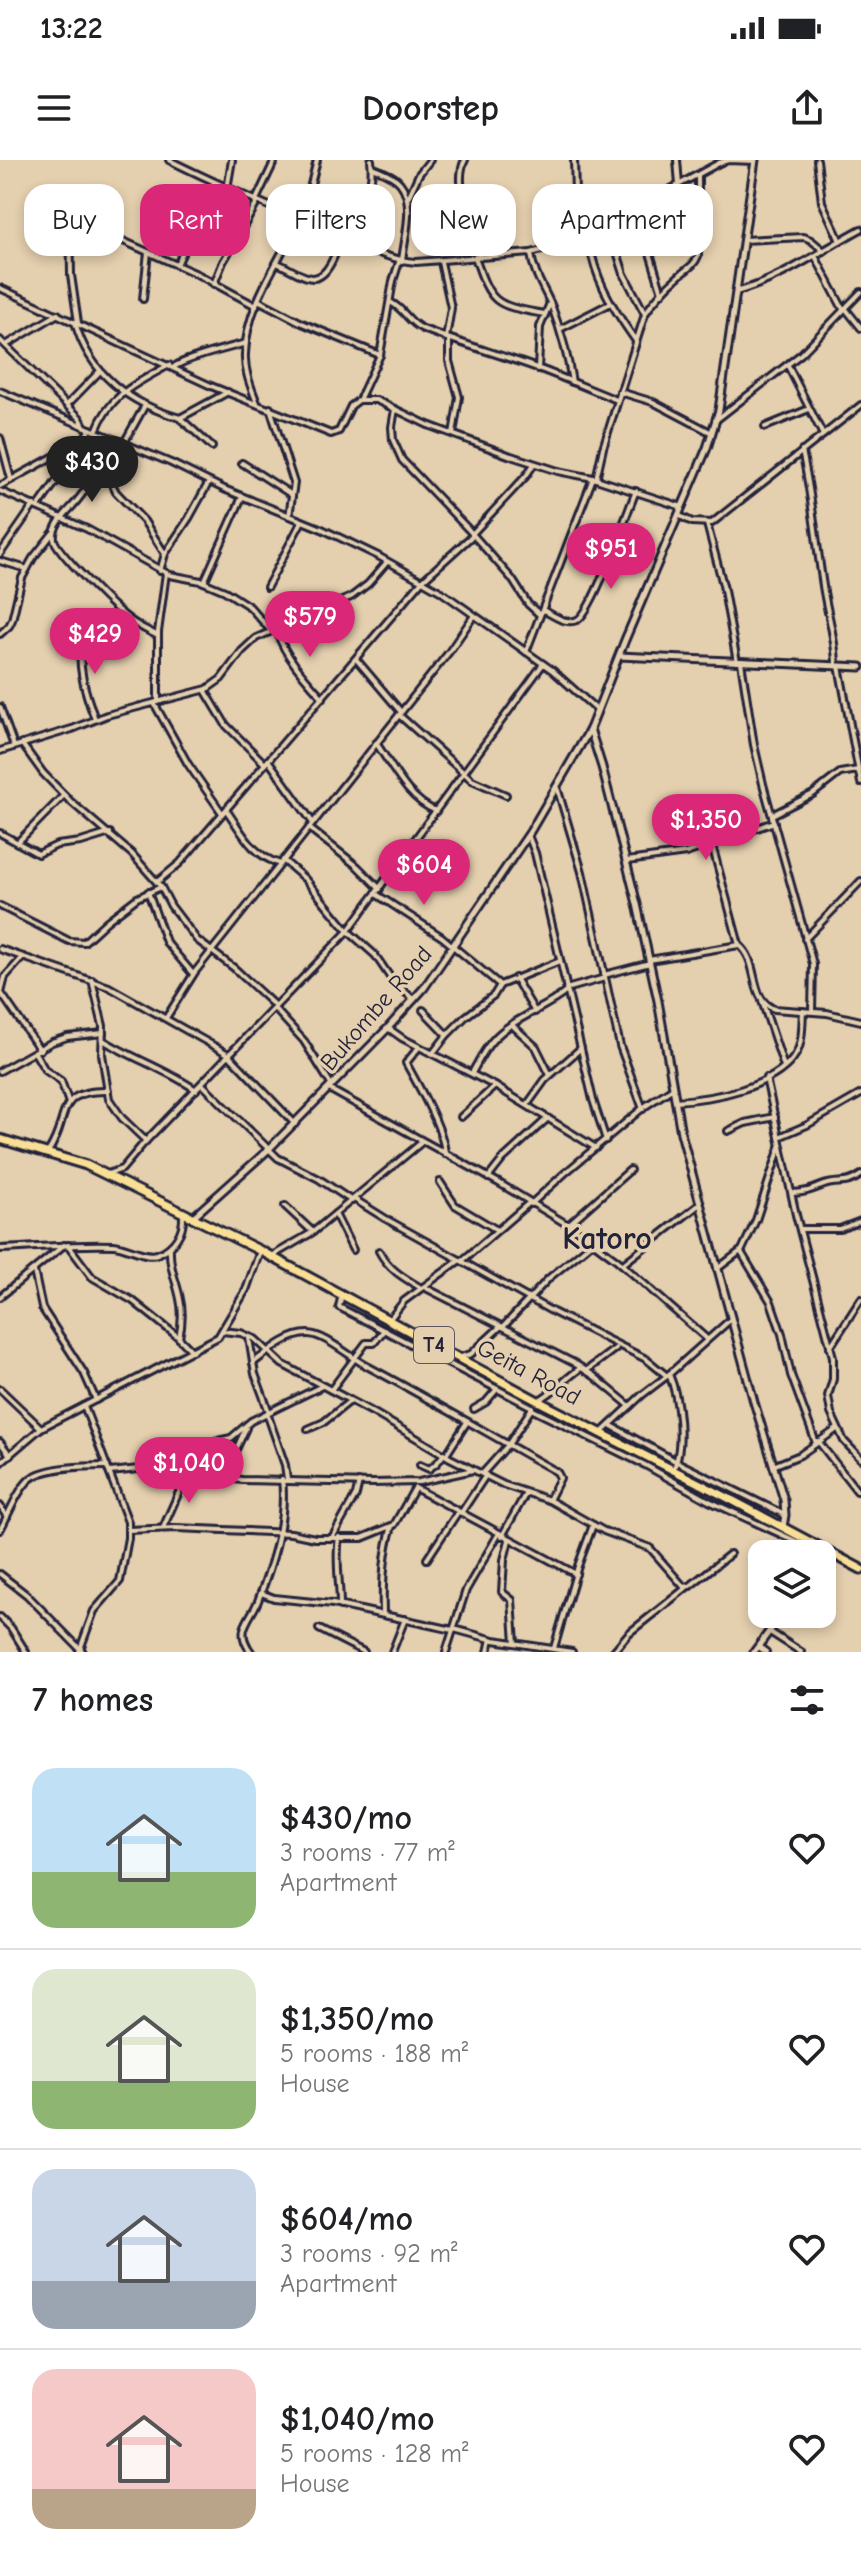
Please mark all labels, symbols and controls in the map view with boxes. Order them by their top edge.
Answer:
text: 13:22 [40,11,103,46]
icon: menu [32,86,76,130]
icon: share [785,86,829,130]
text: Doorstep [362,88,499,129]
chip: Buy [24,184,124,256]
chip: Rent [140,184,250,256]
chip: Filters [266,184,395,256]
chip: New [411,184,516,256]
chip: Apartment [532,184,713,256]
pin: $430 [45,436,139,504]
text: $430 [64,447,120,477]
pin: $951 [564,523,658,591]
text: $951 [584,534,638,564]
pin: $579 [263,591,357,659]
text: $579 [283,602,337,632]
pin: $429 [48,608,142,676]
text: $429 [68,619,122,649]
pin: $1,350 [641,794,771,862]
text: $1,350 [670,805,742,835]
pin: $604 [377,839,471,907]
text: $604 [396,850,452,880]
street label: Bukombe Road [314,940,438,1076]
district label: Katoro [562,1220,652,1257]
road number: T4 [414,1327,454,1363]
street label: Geita Road [473,1333,585,1411]
pin: $1,040 [124,1437,254,1505]
text: $1,040 [153,1448,225,1478]
map controls [748,1540,836,1628]
button: layers [748,1540,836,1628]
icon: filters [785,1678,829,1722]
text: 7 homes [32,1680,153,1720]
text: $430/mo [280,1798,412,1838]
icon: home [96,1800,192,1896]
icon: heart [785,1826,829,1870]
text: 3 rooms · 77 m² [280,1838,455,1868]
text: Apartment [280,1868,396,1898]
text: $1,350/mo [280,1999,434,2039]
icon: home [96,2001,192,2097]
icon: heart [785,2027,829,2071]
text: 5 rooms · 188 m² [280,2039,468,2069]
text: House [280,2069,350,2099]
text: $604/mo [280,2199,413,2239]
icon: home [96,2201,192,2297]
icon: heart [785,2227,829,2271]
text: 3 rooms · 92 m² [280,2239,458,2269]
text: Apartment [280,2269,396,2299]
text: $1,040/mo [280,2399,435,2439]
icon: home [96,2401,192,2497]
icon: heart [785,2427,829,2471]
text: 5 rooms · 128 m² [280,2439,468,2469]
text: House [280,2469,350,2499]

